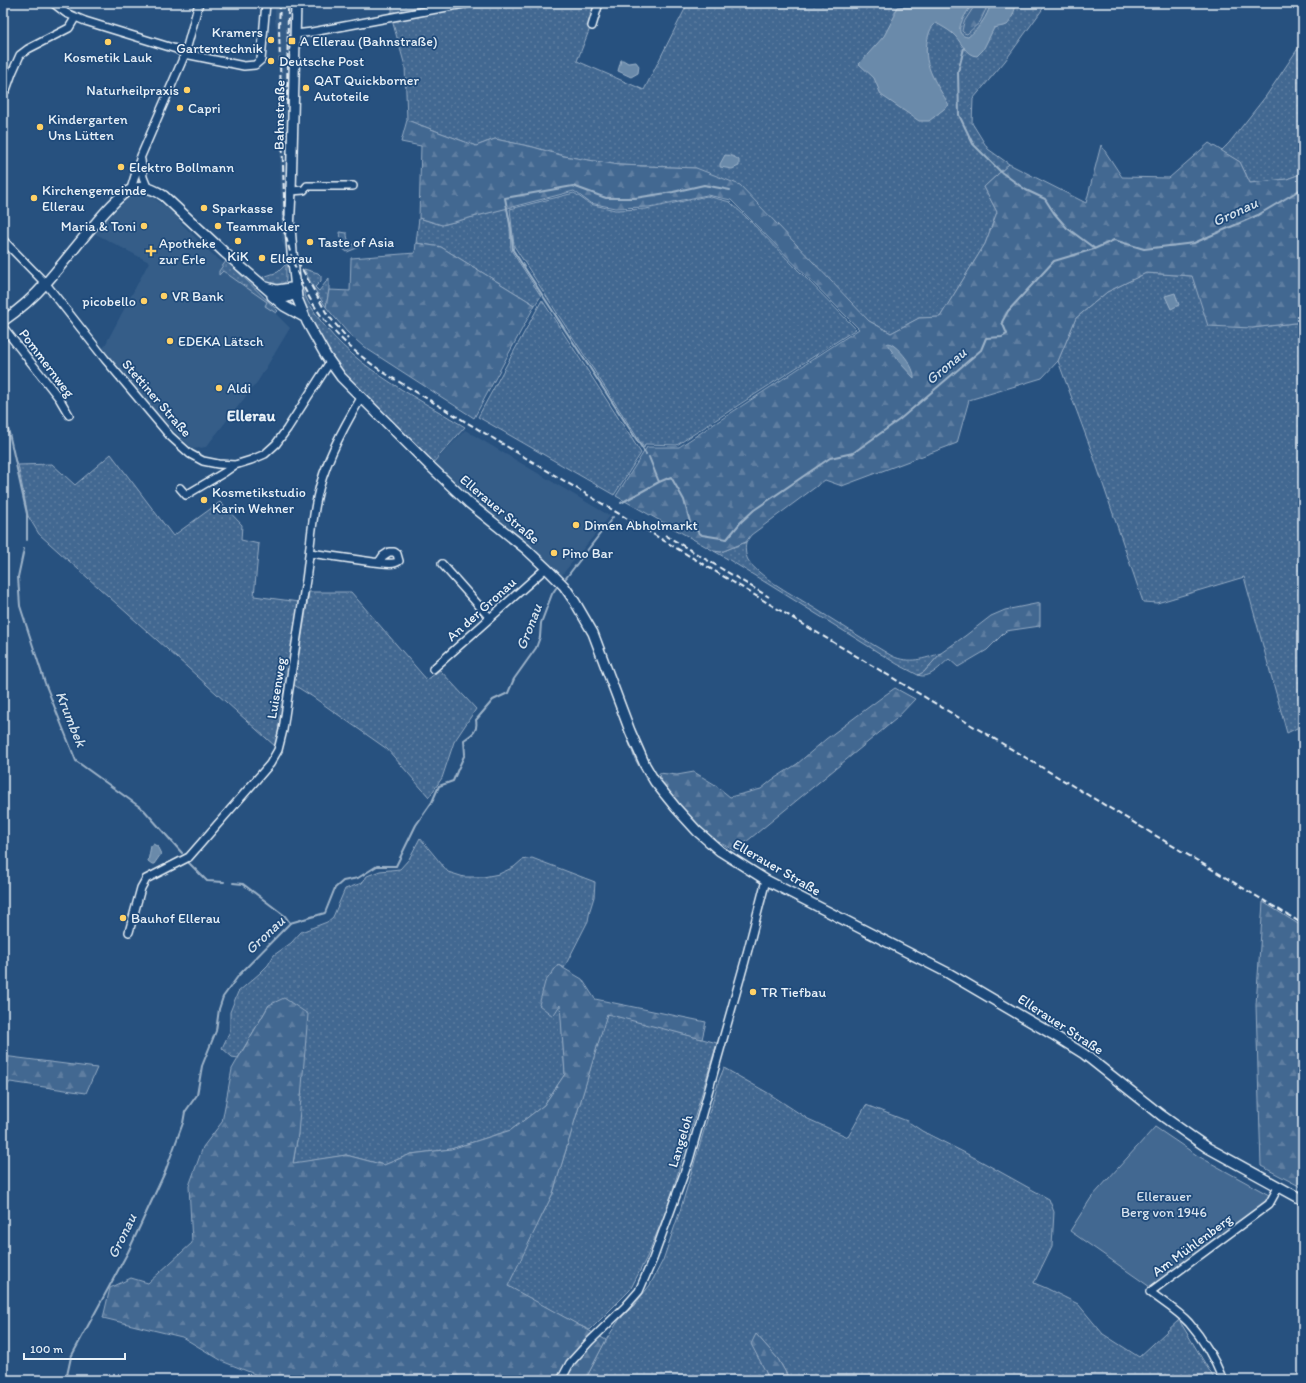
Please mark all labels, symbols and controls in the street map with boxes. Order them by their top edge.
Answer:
place label: Kramers Gartentechnik [176,24,263,57]
place label: A Ellerau (Bahnstraße) [300,33,437,50]
marker: Kramers Gartentechnik [266,35,276,45]
marker: A Ellerau (Bahnstraße) [287,36,297,46]
marker: Kosmetik Lauk [103,37,113,47]
place label: Kosmetik Lauk [64,49,152,66]
place label: Deutsche Post [279,53,364,70]
marker: Deutsche Post [266,56,276,66]
place label: QAT Quickborner Autoteile [314,72,419,105]
street label: Bahnstraße [270,79,289,150]
place label: Naturheilpraxis [86,82,179,99]
marker: QAT Quickborner Autoteile [301,83,311,93]
marker: Naturheilpraxis [182,85,192,95]
place label: Capri [188,100,221,117]
marker: Capri [175,103,185,113]
place label: Kindergarten Uns Lütten [48,111,128,144]
marker: Kindergarten Uns Lütten [35,122,45,132]
place label: Elektro Bollmann [129,159,234,176]
marker: Elektro Bollmann [116,162,126,172]
place label: Kirchengemeinde Ellerau [42,182,147,215]
marker: Kirchengemeinde Ellerau [29,193,39,203]
water label: Gronau [1210,193,1261,230]
place label: Sparkasse [212,200,273,217]
marker: Sparkasse [199,203,209,213]
place label: Maria & Toni [61,218,136,235]
place label: Teammakler [226,218,300,235]
marker: Maria & Toni [139,221,149,231]
marker: Teammakler [213,221,223,231]
place label: Taste of Asia [318,234,394,251]
place label: Apotheke zur Erle [159,235,216,268]
marker: KiK [233,236,243,246]
marker: Taste of Asia [305,237,315,247]
marker: Apotheke zur Erle [146,246,156,256]
place label: KiK [227,248,249,265]
place label: Ellerau [270,250,313,267]
marker: Ellerau [257,253,267,263]
place label: VR Bank [172,288,224,305]
marker: VR Bank [159,291,169,301]
place label: picobello [82,293,136,310]
marker: picobello [139,296,149,306]
street label: Pommernweg [15,326,78,402]
place label: EDEKA Lätsch [178,333,264,350]
marker: EDEKA Lätsch [165,336,175,346]
water label: Gronau [922,343,971,388]
street label: Stettiner Straße [118,356,195,441]
place label: Aldi [227,380,251,397]
marker: Aldi [214,383,224,393]
district label: Ellerau [227,406,275,425]
street label: Ellerauer Straße [456,471,543,548]
place label: Kosmetikstudio Karin Wehner [212,484,306,517]
marker: Kosmetikstudio Karin Wehner [199,495,209,505]
place label: Dimen Abholmarkt [584,517,698,534]
marker: Dimen Abholmarkt [571,520,581,530]
place label: Pino Bar [562,545,614,562]
marker: Pino Bar [549,548,559,558]
street label: An der Gronau [443,574,520,645]
water label: Gronau [512,601,546,652]
street label: Luisenweg [263,655,290,720]
water label: Krumbek [52,689,91,751]
street label: Ellerauer Straße [730,835,824,900]
place label: Bauhof Ellerau [131,910,221,927]
water label: Gronau [241,912,289,958]
marker: Bauhof Ellerau [118,913,128,923]
place label: TR Tiefbau [761,984,827,1001]
marker: TR Tiefbau [748,987,758,997]
street label: Ellerauer Straße [1015,990,1107,1059]
street label: Langeloh [664,1112,697,1170]
park label: Ellerauer Berg von 1946 [1121,1188,1207,1221]
water label: Gronau [103,1210,141,1261]
street label: Am Mühlenberg [1149,1210,1236,1280]
scale bar [24,1335,125,1361]
text: 100 m [30,1342,63,1356]

